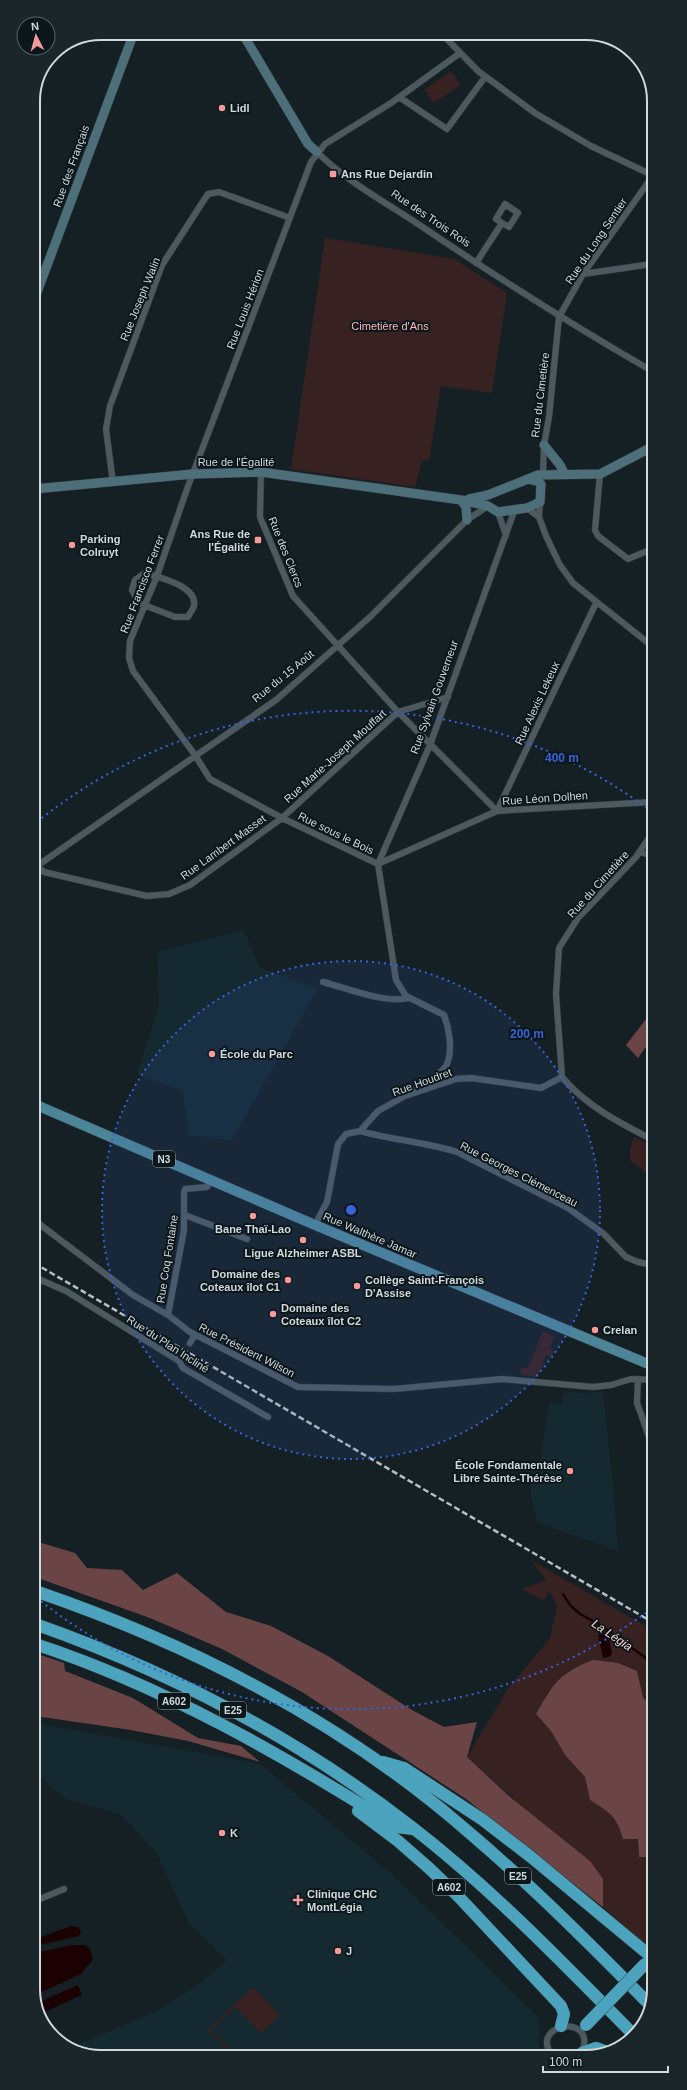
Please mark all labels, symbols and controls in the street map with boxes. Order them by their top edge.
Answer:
north arrow [16,16,56,56]
text: N [30,20,40,32]
place label: Lidl [230,102,250,114]
marker: Lidl [217,103,227,113]
street label: Rue des Français [51,123,92,209]
place label: Ans Rue Dejardin [341,168,433,180]
marker: Ans Rue Dejardin [328,169,338,179]
street label: Rue des Trois Rois [389,187,473,249]
street label: Rue du Long Sentier [563,196,629,286]
street label: Rue Joseph Walin [118,256,162,342]
street label: Rue Louis Hérion [224,267,266,351]
park label: Cimetière d'Ans [351,320,429,332]
street label: Rue du Cimetière [529,352,551,438]
street label: Rue de l'Égalité [198,456,274,468]
street label: Rue des Clercs [266,515,306,590]
place label: Ans Rue de l'Égalité [189,528,250,553]
place label: Parking Colruyt [80,533,120,558]
street label: Rue Francisco Ferrer [118,533,166,635]
marker: Ans Rue de l'Égalité [253,535,263,545]
marker: Parking Colruyt [67,540,77,550]
street label: Rue Sylvain Gouverneur [408,638,460,755]
street label: Rue du 15 Août [250,647,316,705]
street label: Rue Alexis Lekeux [512,659,562,747]
street label: Rue Marie-Joseph Mouffart [282,707,388,805]
text: 400 m [545,751,579,765]
street label: Rue Léon Dolhen [502,789,588,807]
street label: Rue sous le Bois [296,810,376,857]
street label: Rue Lambert Masset [178,812,268,882]
street label: Rue du Cimetière [565,848,631,920]
text: 200 m [510,1027,544,1041]
place label: École du Parc [220,1048,293,1060]
marker: École du Parc [207,1049,217,1059]
street label: Rue Houdret [391,1066,453,1098]
street label: Rue Georges Clémenceau [458,1139,580,1209]
road number: N3 [153,1151,175,1167]
centre of rings [344,1203,358,1217]
street label: Rue Walthère Jamar [321,1210,419,1260]
marker: Bane Thaï-Lao [248,1211,258,1221]
street label: Rue Coq Fontaine [154,1214,180,1304]
place label: Bane Thaï-Lao [215,1223,291,1235]
marker: Ligue Alzheimer ASBL [298,1235,308,1245]
place label: Ligue Alzheimer ASBL [244,1247,362,1259]
place label: Domaine des Coteaux îlot C1 [200,1268,280,1293]
place label: Collège Saint-François D'Assise [365,1274,484,1299]
marker: Domaine des Coteaux îlot C1 [283,1275,293,1285]
marker: Collège Saint-François D'Assise [352,1281,362,1291]
place label: Domaine des Coteaux îlot C2 [281,1302,361,1327]
marker: Domaine des Coteaux îlot C2 [268,1309,278,1319]
street label: Rue du Plan Incliné [125,1313,211,1375]
street label: Rue Président Wilson [197,1321,297,1379]
place label: Crelan [603,1324,638,1336]
marker: Crelan [590,1325,600,1335]
place label: École Fondamentale Libre Sainte-Thérèse [453,1459,562,1484]
marker: École Fondamentale Libre Sainte-Thérèse [565,1466,575,1476]
water label: La Légia [589,1616,635,1654]
road number: A602 [158,1693,190,1709]
road number: E25 [220,1702,246,1718]
place label: K [230,1827,238,1839]
marker: K [217,1828,227,1838]
road number: E25 [505,1868,531,1884]
road number: A602 [433,1879,465,1895]
place label: Clinique CHC MontLégia [307,1888,377,1913]
marker: Clinique CHC MontLégia [292,1894,304,1906]
place label: J [346,1945,352,1957]
marker: J [333,1946,343,1956]
scale bar [543,2048,668,2074]
text: 100 m [549,2055,582,2069]

